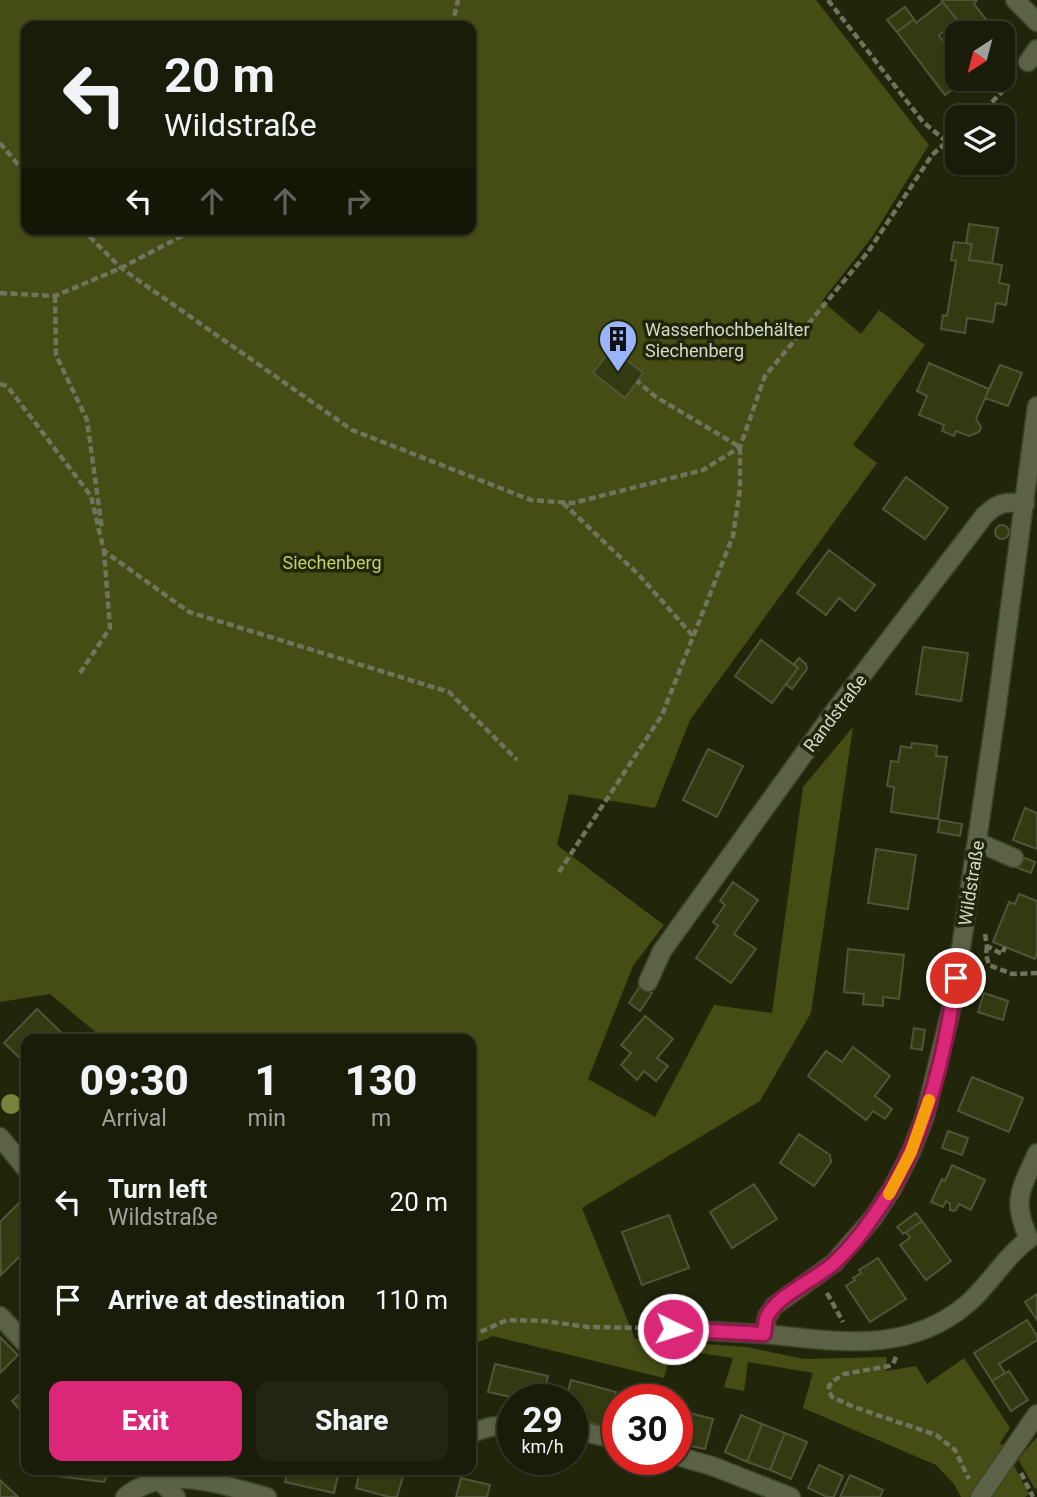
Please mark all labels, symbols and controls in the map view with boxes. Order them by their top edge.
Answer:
north arrow [945,21,1015,91]
map controls [945,21,1015,175]
text: 20 m [164,47,275,104]
icon: left [49,49,140,140]
button: layers [945,105,1015,175]
text: Wildstraße [164,106,317,144]
icon: left [120,182,158,220]
icon: ahead [193,182,231,220]
icon: ahead [266,182,304,220]
icon: right [339,182,377,220]
building icon: Wasserhochbehälter Siechenberg [597,318,639,373]
place label: Wasserhochbehälter Siechenberg [645,319,809,361]
park label: Siechenberg [282,552,382,573]
street label: Randstraße [799,670,871,756]
street label: Wildstraße [954,839,988,927]
pin [926,948,986,1008]
icon: arrive [937,959,975,997]
text: 09:30 [80,1056,189,1105]
text: 1 [255,1056,279,1105]
text: 130 [345,1056,417,1105]
text: Arrival [102,1105,167,1132]
text: min [247,1105,286,1132]
text: m [371,1105,391,1132]
text: Turn left [108,1174,207,1204]
icon: left [49,1183,87,1221]
text: 20 m [390,1187,448,1217]
text: Wildstraße [108,1204,218,1231]
icon: arrive [49,1281,87,1319]
text: Arrive at destination [108,1285,345,1315]
text: 110 m [375,1285,448,1315]
position arrow [636,1292,710,1366]
button: Exit [49,1381,242,1461]
button: Share [256,1381,448,1461]
speed limit sign: 30 [602,1384,693,1475]
text: 29 [522,1400,563,1441]
text: km/h [521,1436,564,1457]

